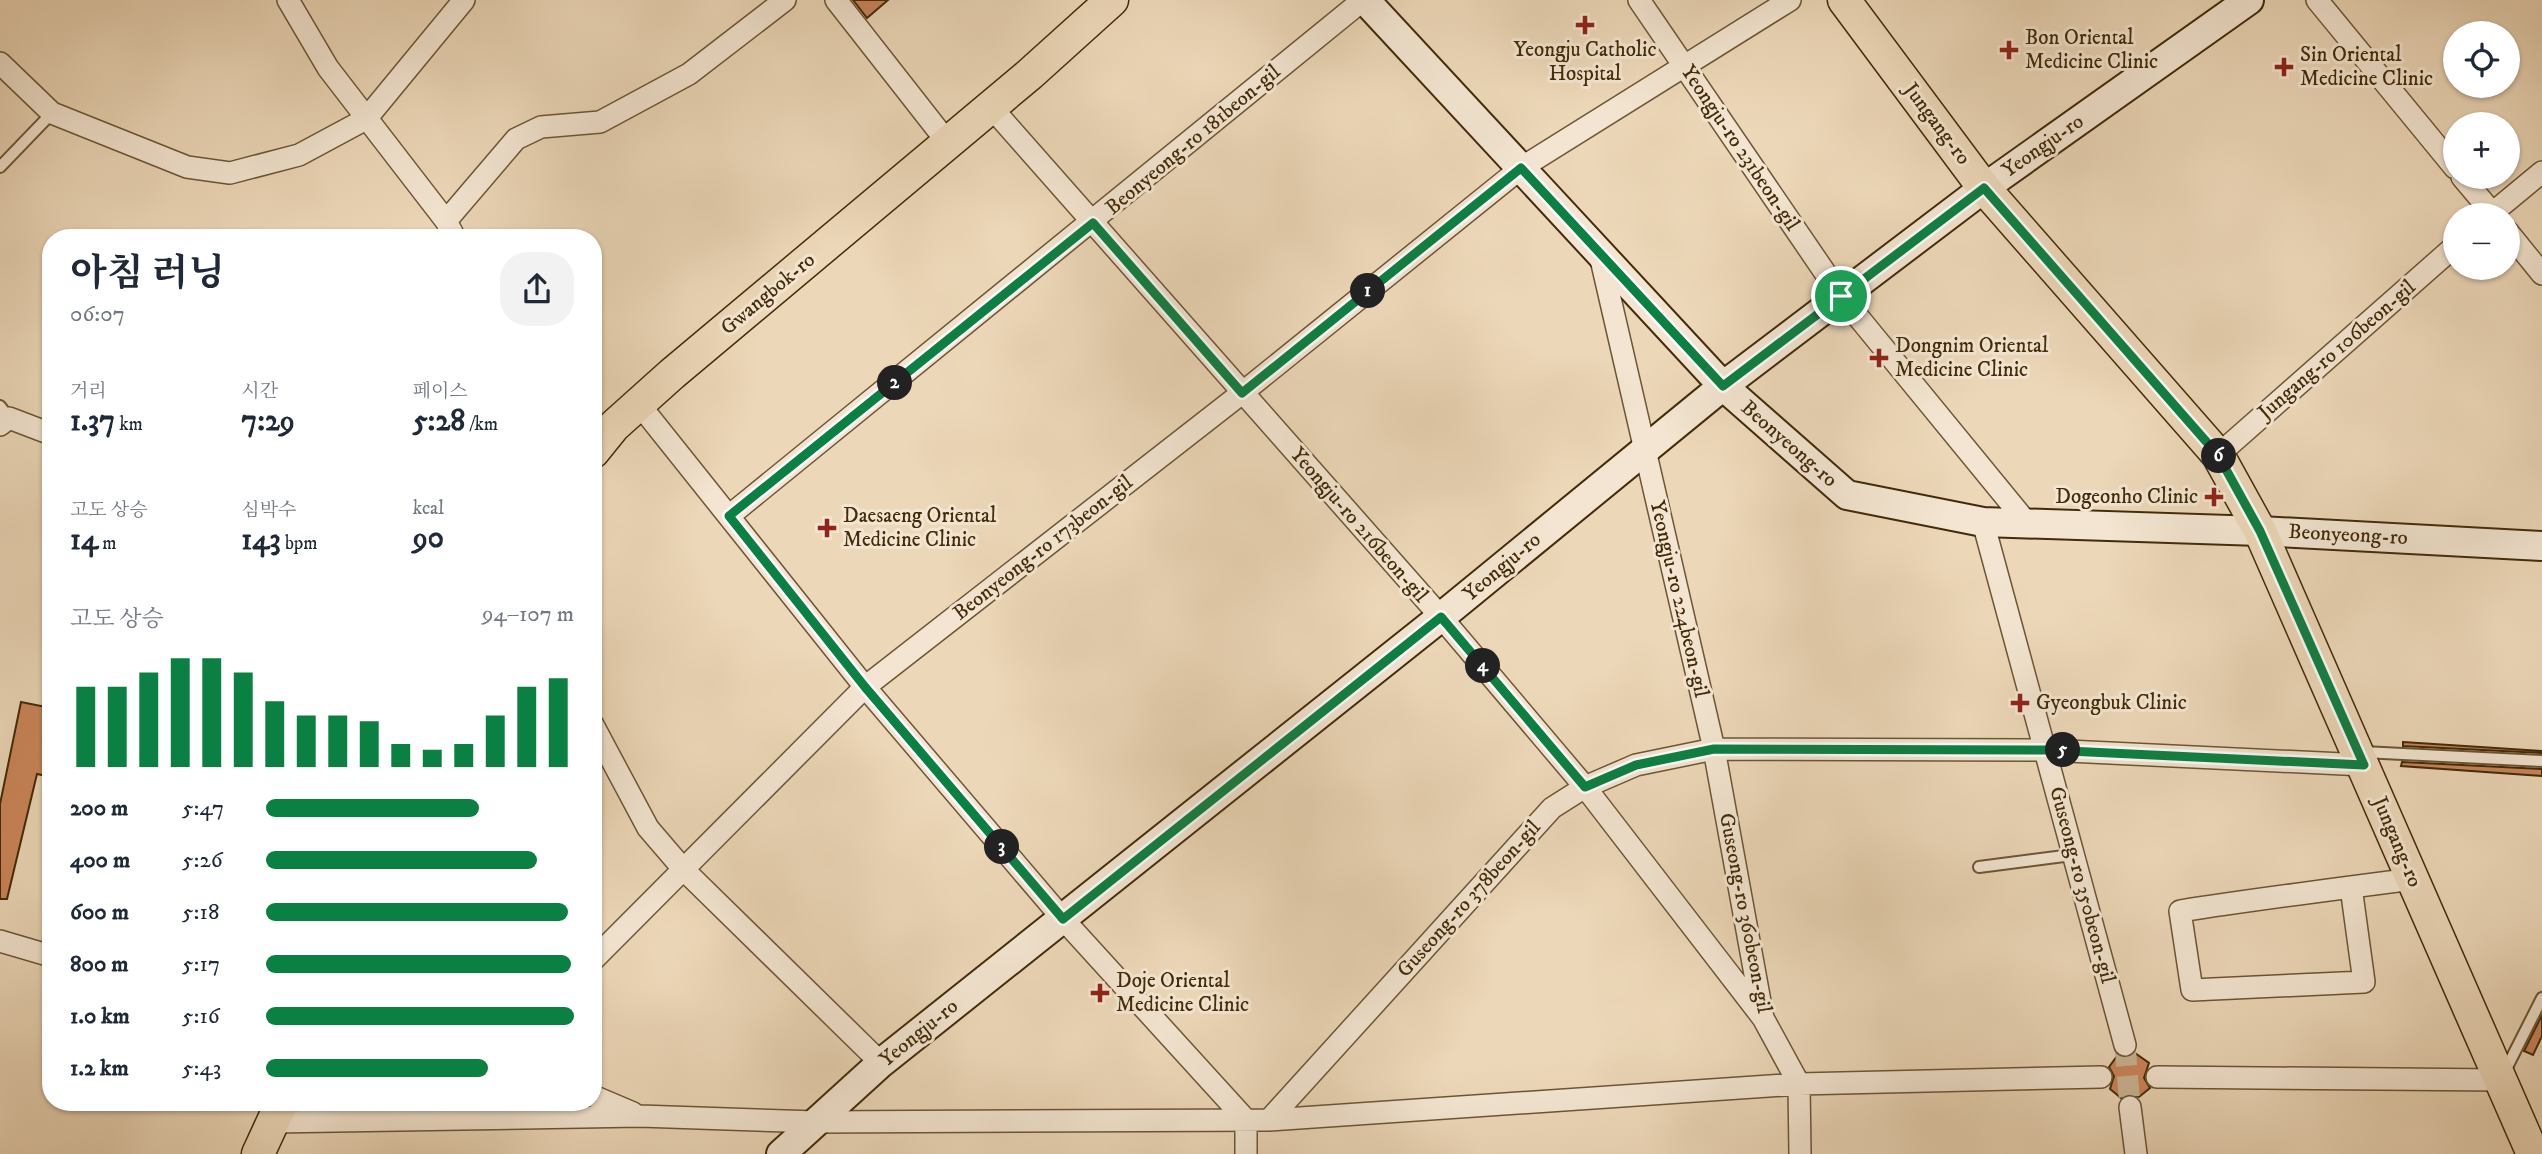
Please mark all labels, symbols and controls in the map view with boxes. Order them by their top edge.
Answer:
marker: Yeongju Catholic Hospital [1575,15,1595,35]
map controls [2443,21,2520,280]
button: locate [2443,21,2520,98]
place label: Bon Oriental Medicine Clinic [2025,25,2158,75]
place label: Yeongju Catholic Hospital [1513,37,1657,87]
marker: Bon Oriental Medicine Clinic [1999,40,2019,60]
place label: Sin Oriental Medicine Clinic [2300,42,2433,92]
marker: Sin Oriental Medicine Clinic [2274,57,2294,77]
street label: Beonyeong-ro 181beon-gil [1100,59,1286,221]
street label: Yeongju-ro 231beon-gil [1675,60,1805,236]
street label: Jungang-ro [1897,76,1976,170]
street label: Yeongju-ro [1997,108,2089,184]
button: + [2443,112,2520,189]
button: − [2443,203,2520,280]
street label: Gwangbok-ro [716,247,820,341]
text: 아침 러닝 [70,250,225,298]
button: share [500,252,574,326]
pin [1811,266,1871,326]
pin: 1 [1350,274,1386,308]
street label: Jungang-ro 106beon-gil [2251,274,2422,427]
icon: arrive [1822,277,1860,315]
text: 1 [1364,279,1371,302]
text: 06:07 [70,300,125,329]
place label: Dongnim Oriental Medicine Clinic [1895,333,2049,383]
marker: Dongnim Oriental Medicine Clinic [1869,348,1889,368]
pin: 2 [878,366,912,400]
text: 2 [890,371,899,394]
text: 거리 [70,380,107,403]
text: 시간 [241,380,278,403]
text: 페이스 [413,380,468,403]
street label: Beonyeong-ro [1735,395,1843,493]
text: 1.37 [70,403,115,440]
text: 7:29 [241,403,295,440]
text: 5:28 [413,403,465,440]
text: km [115,413,143,436]
text: /km [465,413,498,436]
pin: 6 [2202,438,2236,474]
street label: Yeongju-ro 216beon-gil [1284,442,1434,609]
text: 6 [2214,444,2223,467]
street label: Beonyeong-ro 173beon-gil [948,469,1139,626]
place label: Dogeonho Clinic [2055,484,2198,510]
marker: Dogeonho Clinic [2204,487,2224,507]
text: kcal [413,497,444,520]
street label: Yeongju-ro 224beon-gil [1644,498,1714,701]
text: 고도 상승 [70,499,148,522]
text: 심박수 [241,499,296,522]
place label: Daesaeng Oriental Medicine Clinic [843,503,997,553]
marker: Daesaeng Oriental Medicine Clinic [817,518,837,538]
street label: Beonyeong-ro [2288,519,2408,551]
text: 90 [413,520,444,557]
text: 14 [70,522,98,559]
text: 143 [241,522,281,559]
street label: Yeongju-ro [1458,527,1546,607]
text: m [98,532,117,555]
text: bpm [281,532,318,555]
text: 94–107 m [482,600,574,629]
text: 고도 상승 [70,605,164,634]
pin: 4 [1466,648,1500,684]
text: 4 [1477,654,1488,677]
place label: Gyeongbuk Clinic [2036,690,2187,716]
marker: Gyeongbuk Clinic [2010,693,2030,713]
pin: 5 [2046,732,2080,768]
text: 5 [2058,738,2067,761]
street label: Guseong-ro 350beon-gil [2043,784,2121,987]
street label: Jungang-ro [2366,791,2428,891]
text: 200 m [70,794,128,823]
text: 5:47 [182,794,224,823]
street label: Guseong-ro 360beon-gil [1713,811,1777,1016]
street label: Guseong-ro 378beon-gil [1392,815,1547,983]
pin: 3 [984,830,1020,864]
text: 3 [998,835,1005,858]
text: 400 m [70,846,130,875]
text: 5:26 [182,846,223,875]
text: 600 m [70,898,129,927]
text: 5:18 [182,898,219,927]
text: 800 m [70,950,128,979]
text: 5:17 [182,950,220,979]
place label: Doje Oriental Medicine Clinic [1116,968,1249,1018]
marker: Doje Oriental Medicine Clinic [1090,983,1110,1003]
street label: Yeongju-ro [874,993,964,1073]
text: 1.0 km [70,1002,130,1031]
text: 5:16 [182,1002,220,1031]
text: 1.2 km [70,1054,129,1083]
text: 5:43 [182,1054,221,1083]

